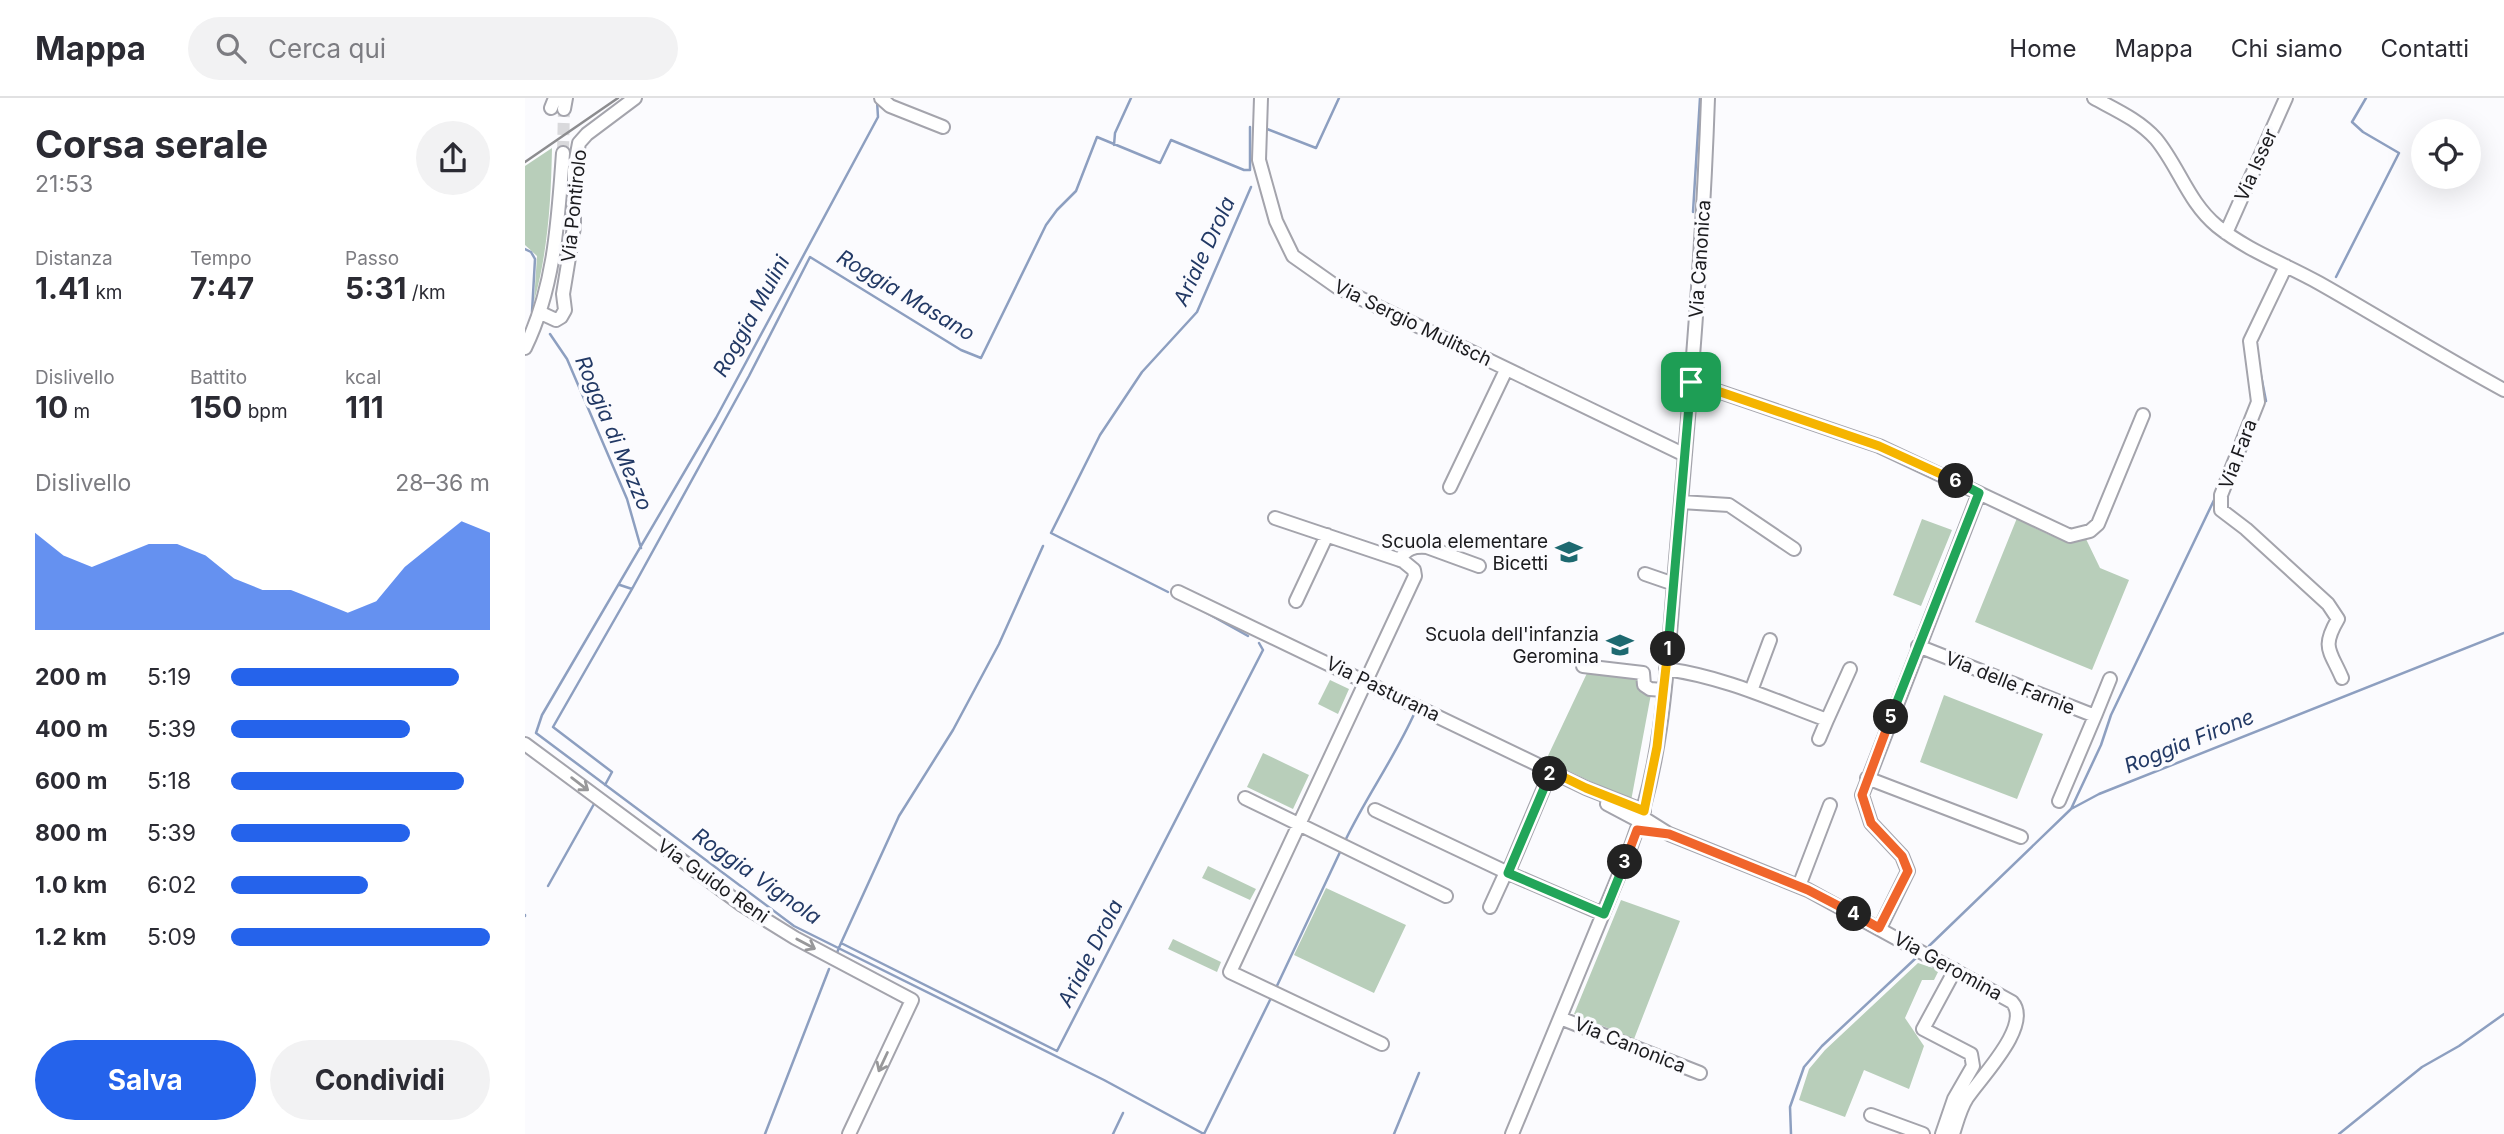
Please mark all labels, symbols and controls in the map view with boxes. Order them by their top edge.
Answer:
search box [188,17,678,80]
text: Mappa [35,28,146,68]
icon: search [212,29,250,67]
text: Cerca qui [268,33,386,64]
text: Home [2009,34,2077,63]
text: Mappa [2115,34,2193,63]
text: Chi siamo [2231,34,2343,63]
text: Contatti [2381,34,2469,63]
map controls [2411,119,2481,189]
button: locate [2411,119,2481,189]
text: Corsa serale [35,121,268,167]
button: share [416,121,490,195]
street label: Via Isser [2230,125,2282,205]
street label: Via Pontirolo [557,148,591,264]
text: 21:53 [35,170,93,198]
water label: Ariale Drola [1168,193,1240,310]
street label: Via Canonica [1684,199,1716,319]
water label: Roggia Masano [833,244,979,346]
text: Distanza [35,247,113,270]
text: Tempo [190,247,252,270]
text: Passo [345,247,399,270]
water label: Roggia Mulini [707,250,795,381]
text: 1.41 [35,270,90,306]
text: 7:47 [190,270,254,306]
text: 5:31 [345,270,407,306]
street label: Via Sergio Mulitsch [1330,275,1496,371]
text: km [90,281,122,304]
text: /km [407,281,446,304]
water label: Roggia di Mezzo [570,352,658,514]
pin [1661,352,1721,412]
icon: arrive [1672,363,1710,401]
text: Dislivello [35,366,115,389]
text: Battito [190,366,247,389]
text: kcal [345,366,381,389]
text: 10 [35,389,68,425]
text: 150 [190,389,242,425]
text: 111 [345,389,384,425]
text: m [68,400,90,423]
text: bpm [242,400,288,423]
street label: Via Fara [2214,416,2262,492]
pin: 6 [1939,464,1973,498]
text: Dislivello [35,469,131,497]
text: 28–36 m [395,469,490,497]
text: 6 [1949,469,1962,492]
place label: Scuola elementare Bicetti [1381,530,1548,575]
school or university icon: Scuola elementare Bicetti [1554,537,1584,567]
place label: Scuola dell'infanzia Geromina [1425,623,1599,668]
school or university icon: Scuola dell'infanzia Geromina [1605,630,1635,660]
pin: 1 [1651,632,1685,666]
text: 1 [1663,637,1672,660]
street label: Via delle Farnie [1942,647,2078,719]
street label: Via Pasturana [1322,652,1444,726]
text: 200 m [35,663,107,691]
text: 5:19 [147,663,191,691]
pin: 5 [1873,700,1909,734]
water label: Roggia Firone [2121,704,2257,778]
text: 5 [1884,705,1897,728]
text: 400 m [35,715,108,743]
text: 5:39 [147,715,196,743]
pin: 2 [1532,756,1567,792]
text: 2 [1544,762,1555,785]
text: 600 m [35,767,107,795]
text: 5:18 [147,767,191,795]
one-way arrow [570,777,589,792]
text: 800 m [35,819,107,847]
text: 5:39 [147,819,196,847]
water label: Roggia Vignola [688,822,826,930]
street label: Via Guido Reni [653,834,773,928]
pin: 3 [1607,844,1643,880]
text: 3 [1618,850,1631,873]
text: 1.0 km [35,871,107,899]
text: 6:02 [147,871,196,899]
water label: Ariale Drola [1052,895,1128,1012]
pin: 4 [1837,896,1871,932]
text: 4 [1847,902,1860,925]
text: 1.2 km [35,923,107,951]
text: 5:09 [147,923,196,951]
street label: Via Geromina [1890,927,2006,1005]
one-way arrow [795,937,815,951]
street label: Via Canonica [1571,1012,1689,1078]
button: Salva [35,1040,256,1120]
button: Condividi [270,1040,490,1120]
one-way arrow [876,1051,889,1072]

